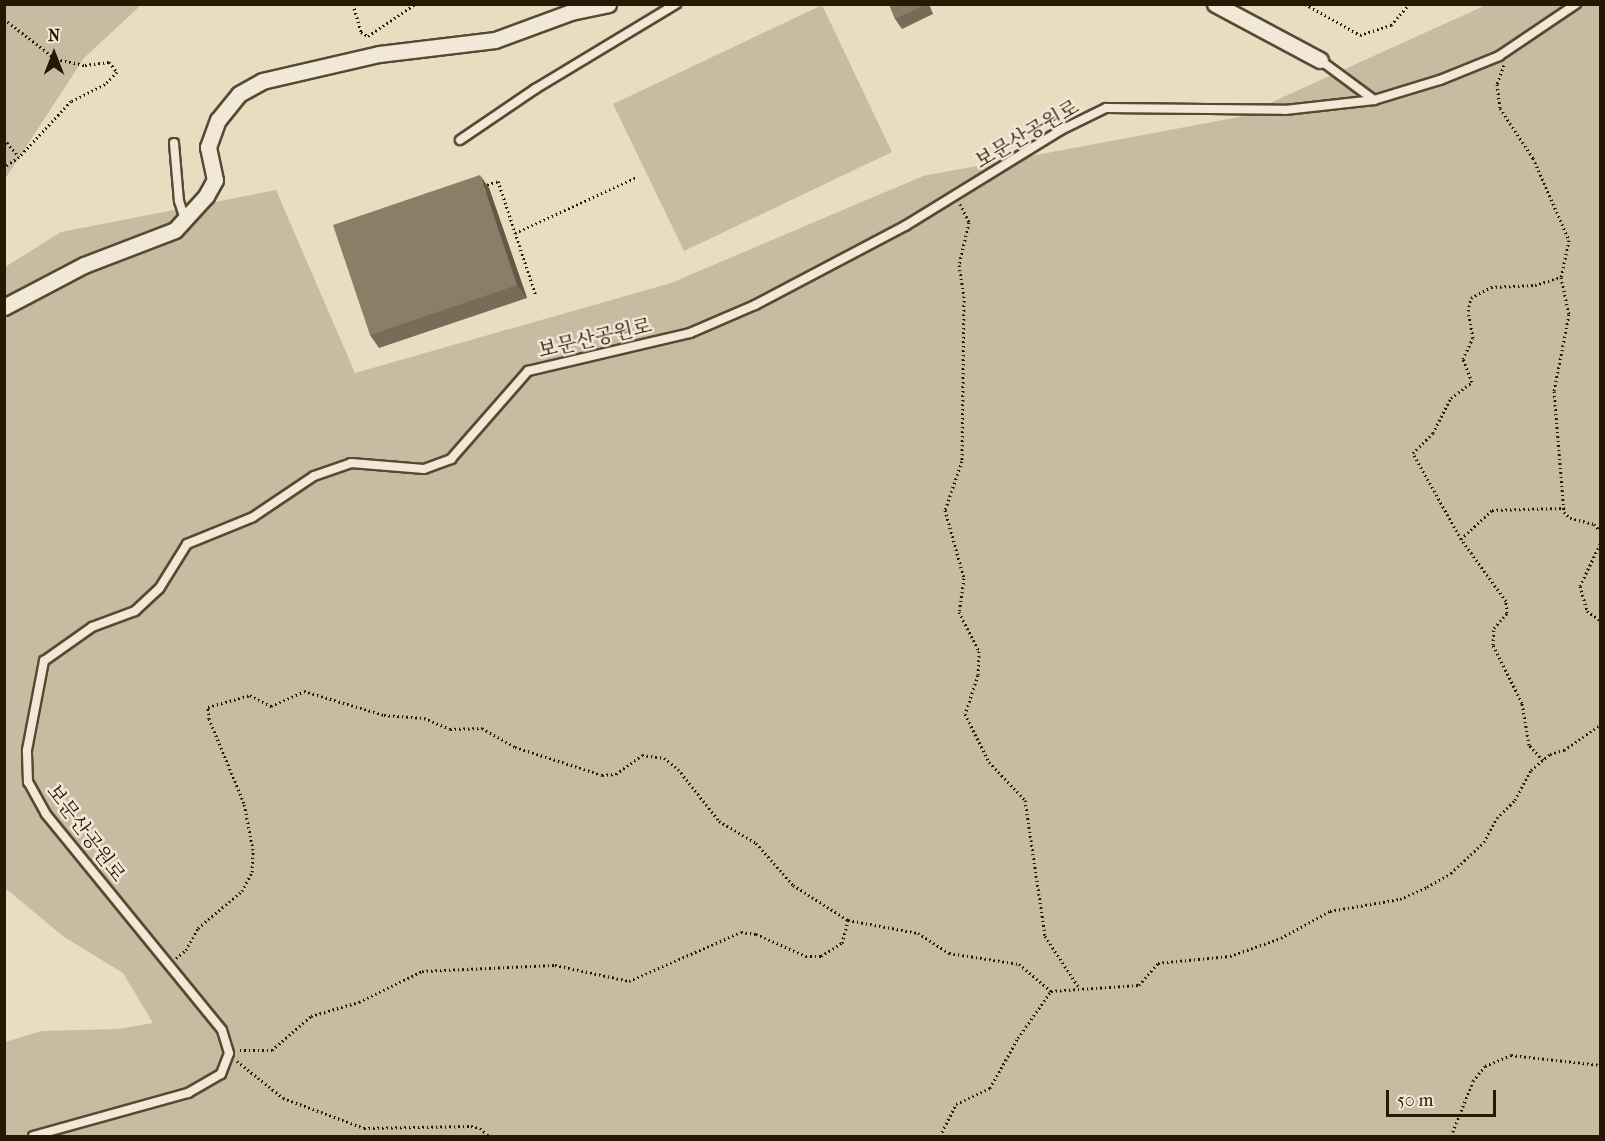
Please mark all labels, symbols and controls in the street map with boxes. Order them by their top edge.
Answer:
north arrow [24,24,84,84]
text: N [48,26,60,45]
street label: 보문산공원로 [971,95,1083,173]
street label: 보문산공원로 [536,313,654,363]
street label: 보문산공원로 [42,779,130,887]
scale bar [1389,1078,1498,1116]
text: 50 m [1397,1090,1433,1111]

